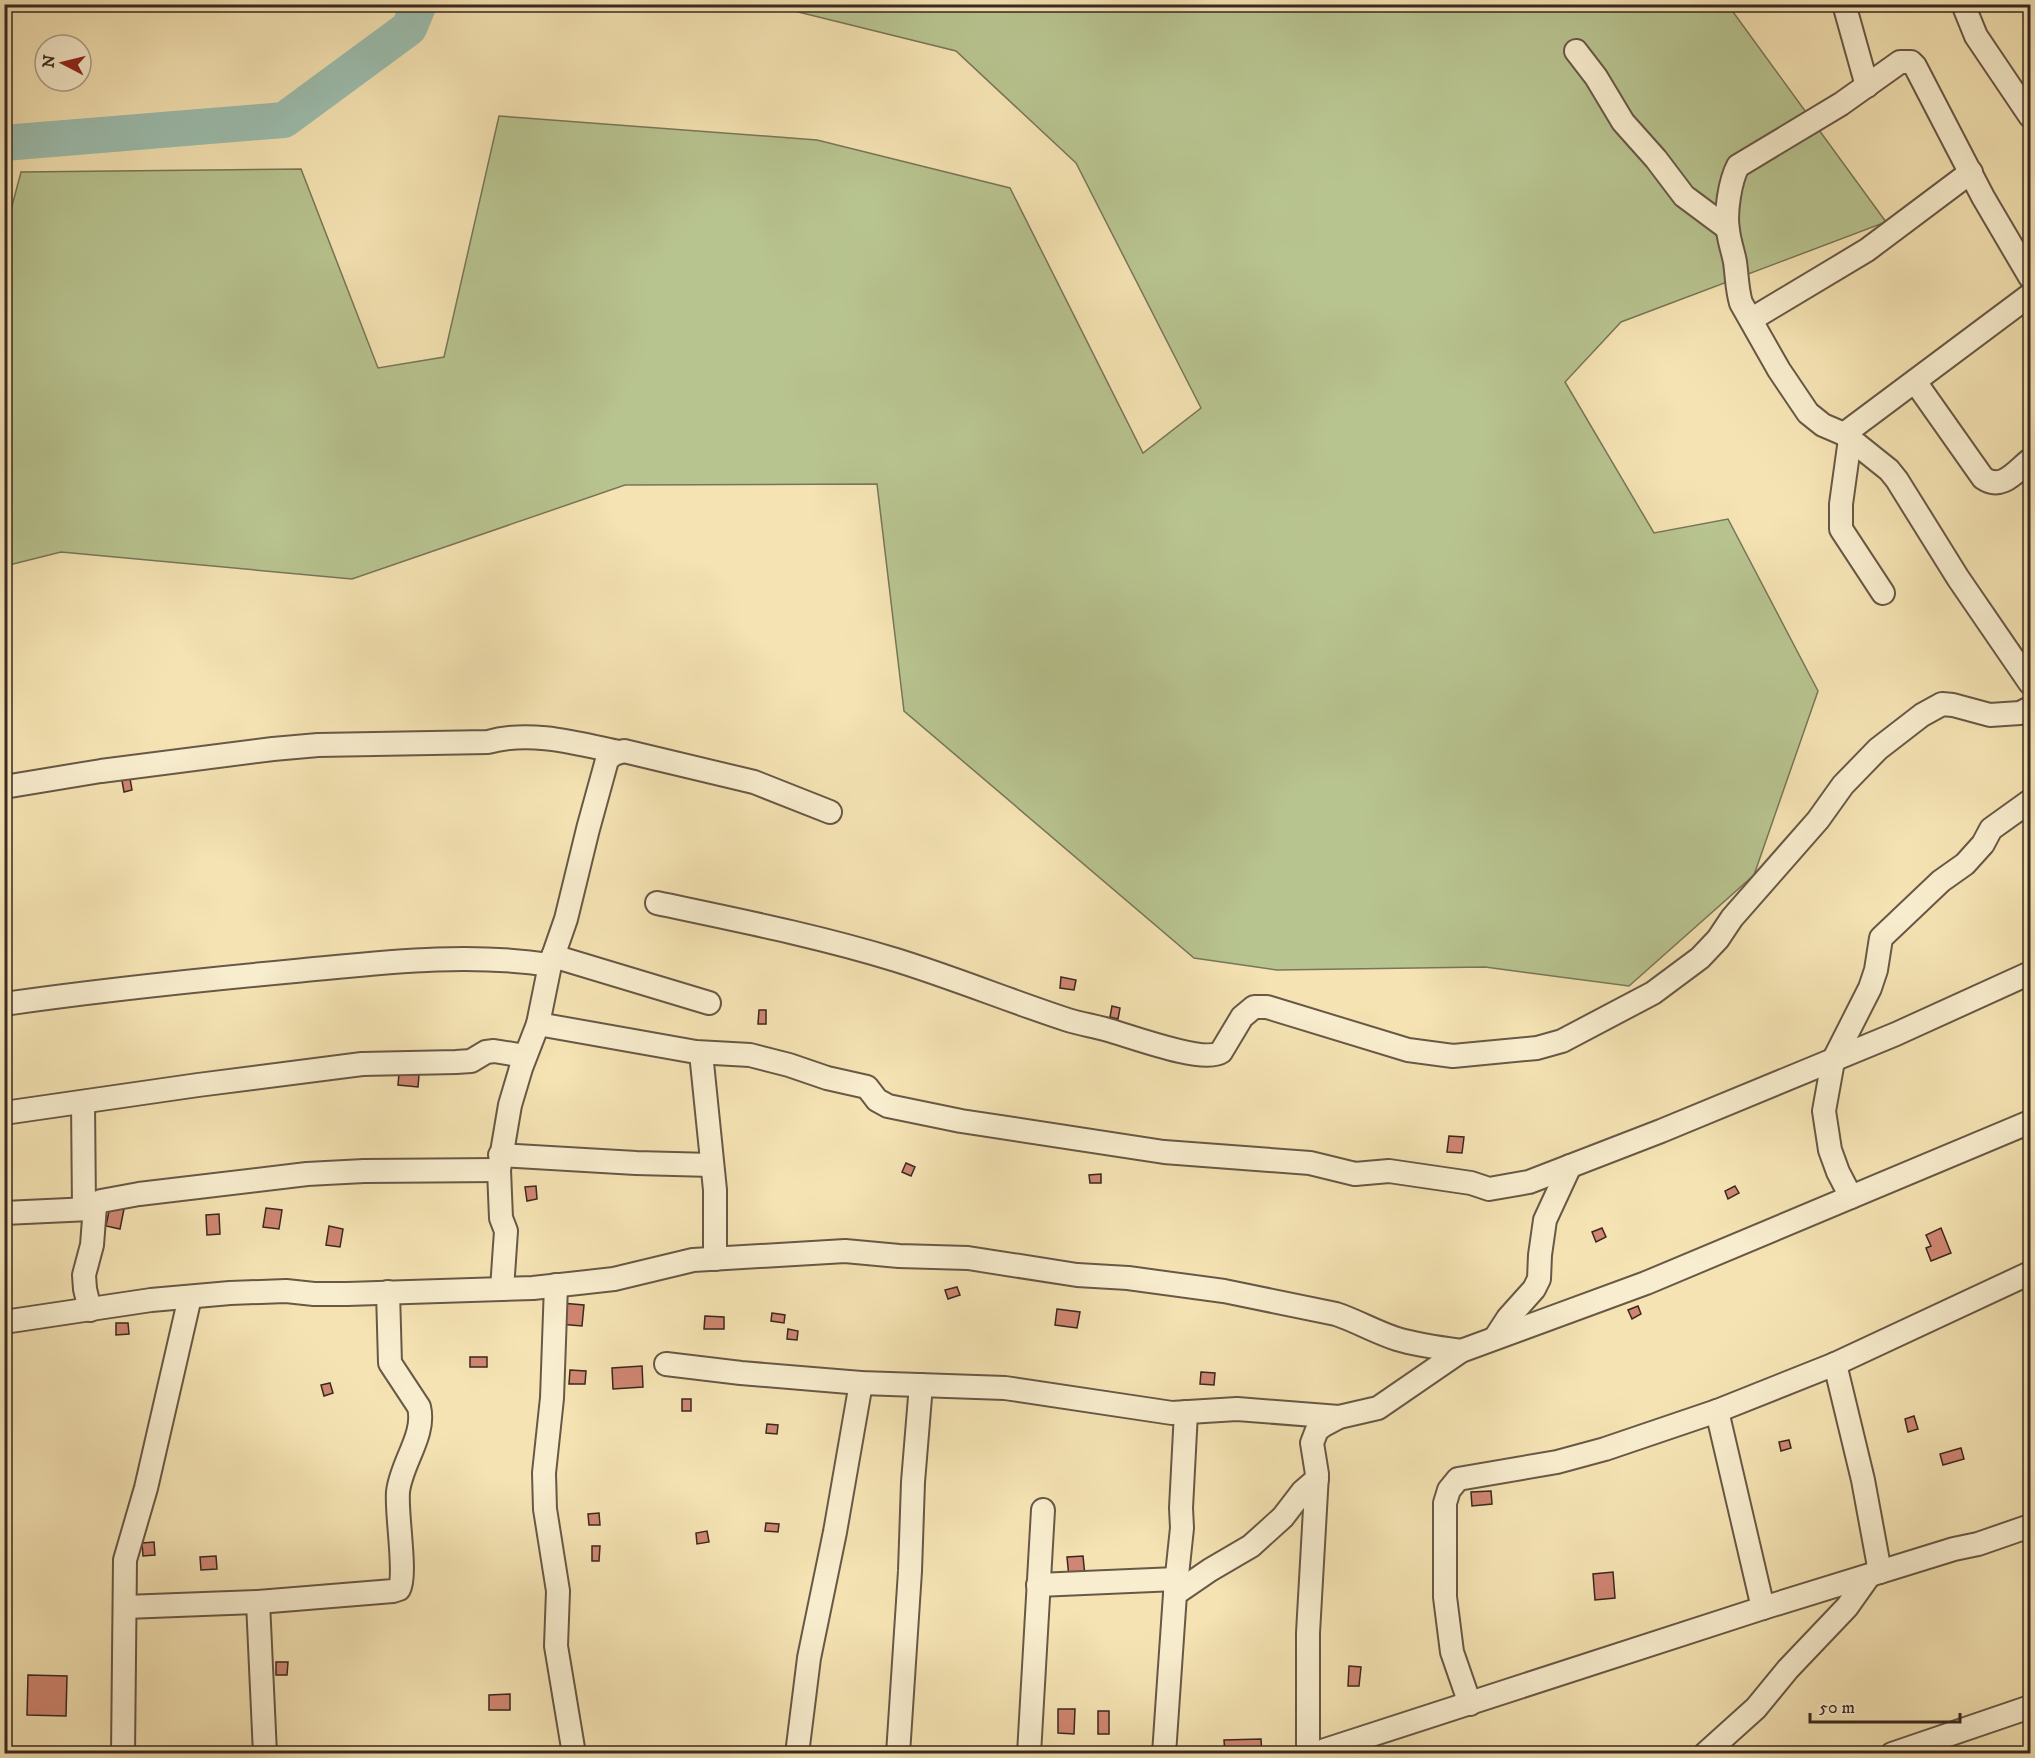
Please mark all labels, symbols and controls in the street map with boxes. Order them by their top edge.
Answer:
north arrow [33,33,93,93]
text: N [38,54,60,69]
scale bar [1810,1686,1960,1724]
text: 50 m [1819,1697,1855,1719]

